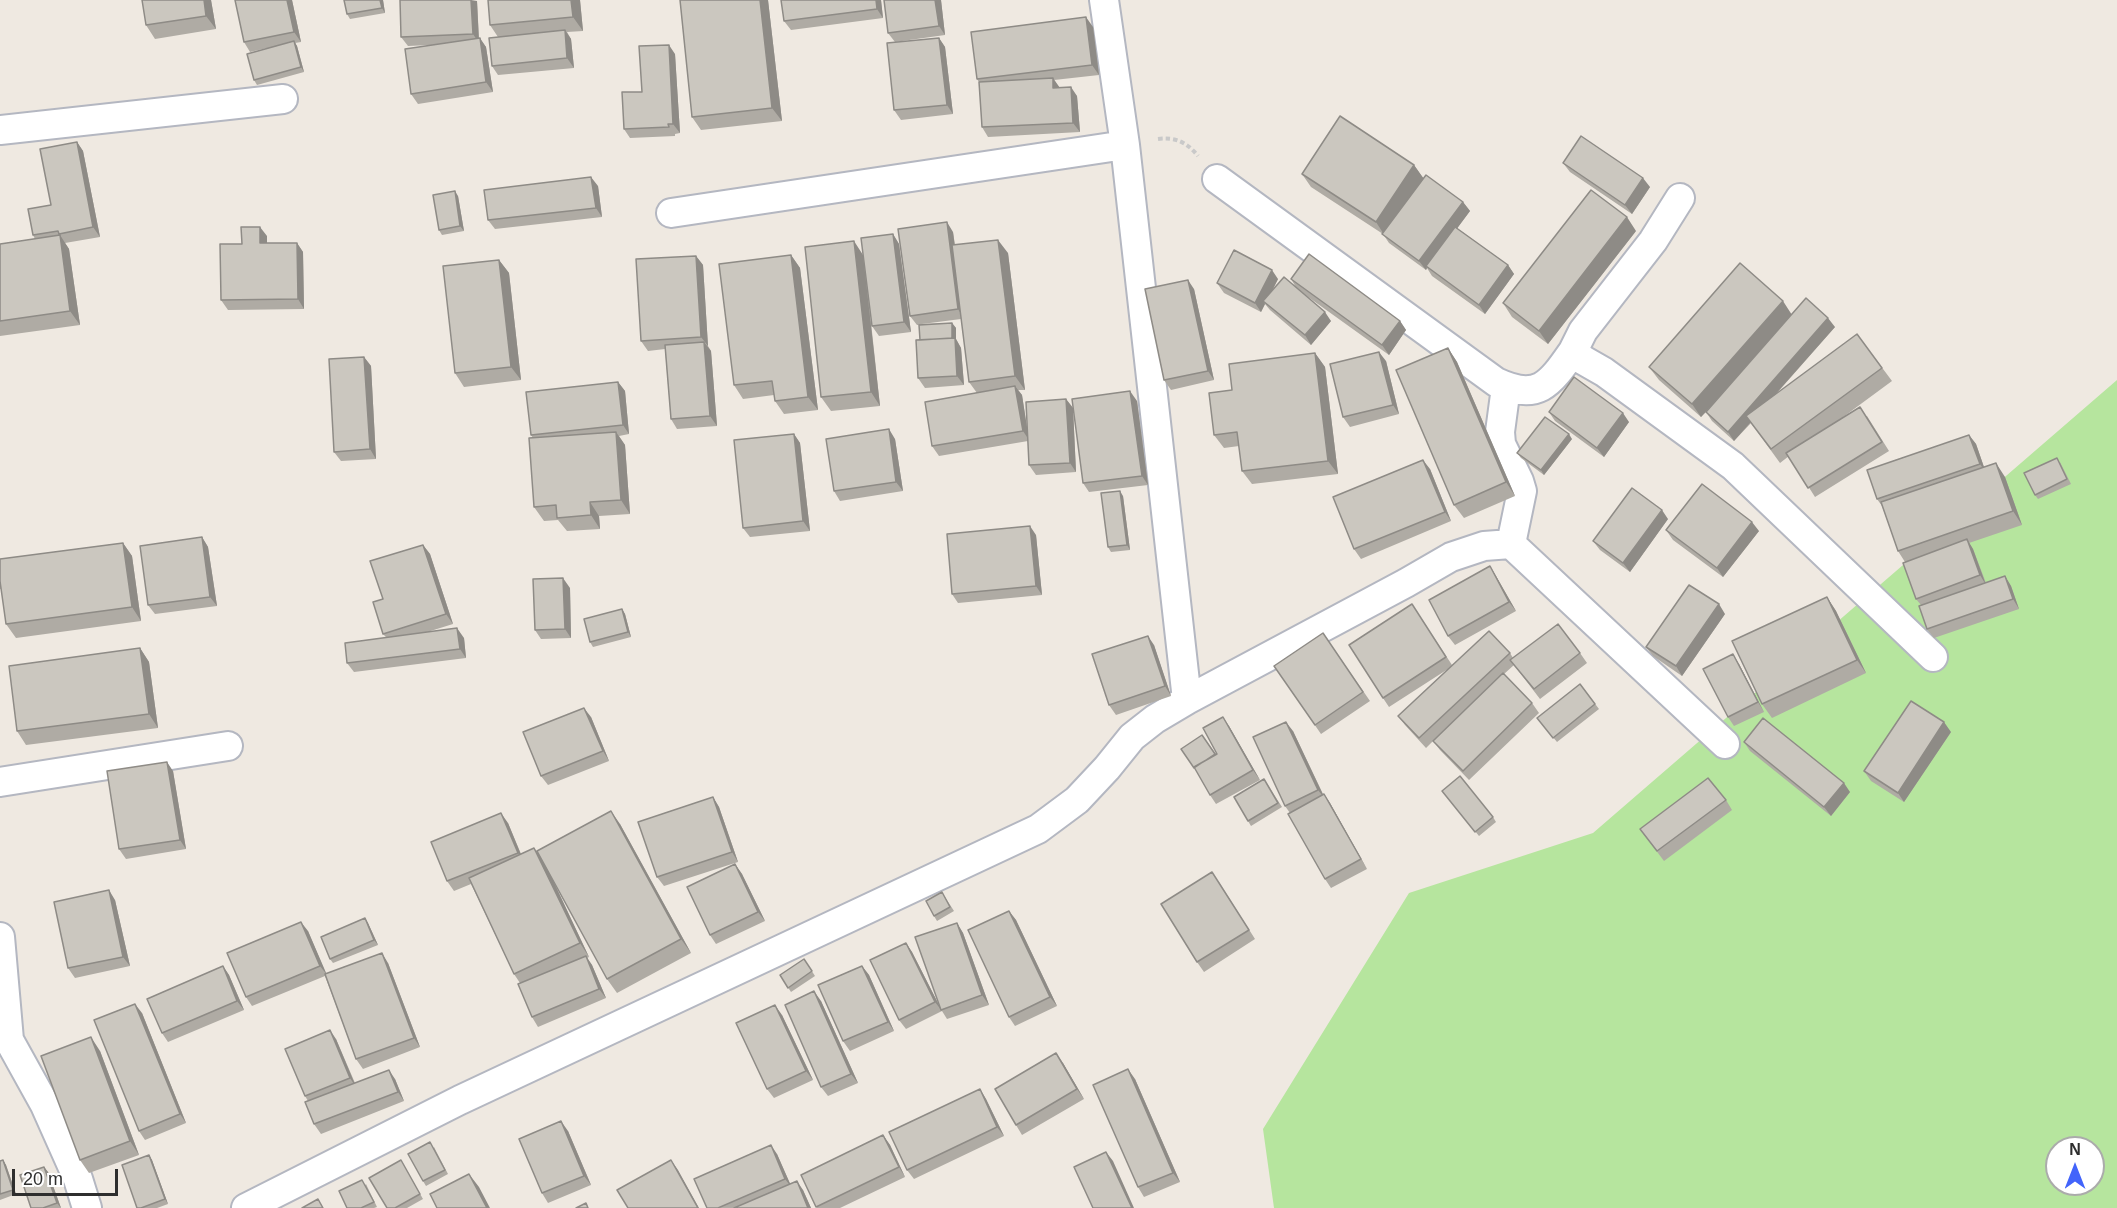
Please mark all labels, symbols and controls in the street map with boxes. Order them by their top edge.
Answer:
north arrow [2045,1136,2105,1196]
text: N [2069,1141,2081,1158]
scale bar [15,1157,122,1195]
text: 20 m [23,1169,63,1189]

